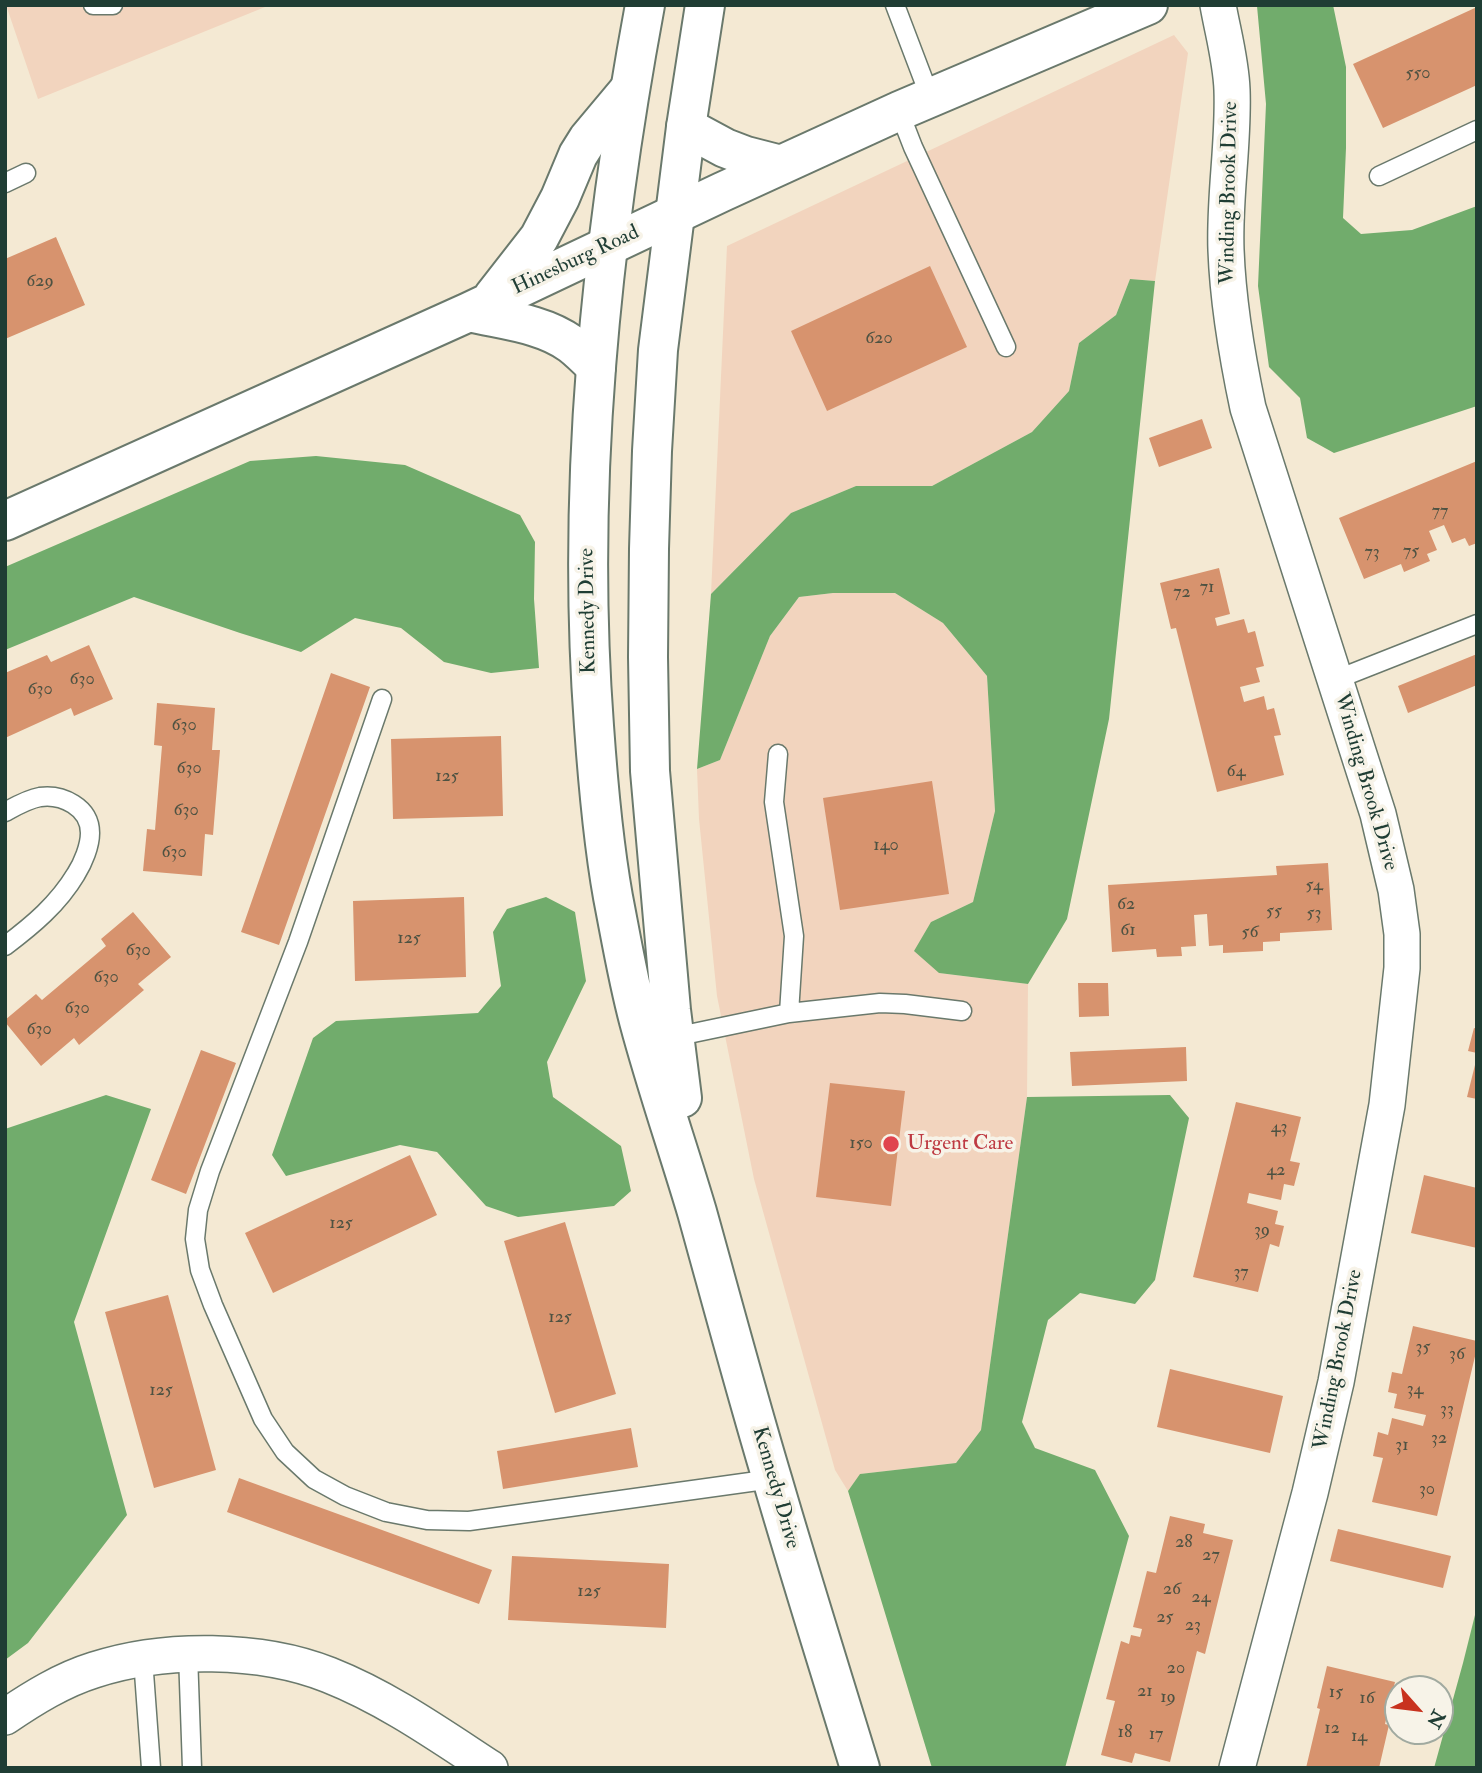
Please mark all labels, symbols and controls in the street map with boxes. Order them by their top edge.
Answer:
house number: 550 [1406,63,1430,85]
street label: Winding Brook Drive [1216,101,1244,285]
street label: Hinesburg Road [509,221,643,301]
house number: 629 [26,271,54,293]
house number: 620 [865,328,893,350]
house number: 77 [1432,501,1448,523]
house number: 75 [1403,541,1419,563]
house number: 73 [1364,542,1380,564]
street label: Kennedy Drive [575,548,603,674]
house number: 71 [1200,577,1214,599]
house number: 72 [1173,582,1191,604]
house number: 630 [69,669,95,691]
house number: 630 [27,679,53,701]
street label: Winding Brook Drive [1328,690,1402,874]
house number: 630 [171,715,197,737]
house number: 630 [176,758,202,780]
house number: 64 [1227,761,1245,783]
house number: 125 [435,766,459,788]
house number: 630 [173,800,199,822]
house number: 140 [873,835,899,857]
house number: 630 [161,842,187,864]
house number: 54 [1305,875,1323,897]
house number: 62 [1117,894,1135,916]
house number: 55 [1266,901,1282,923]
house number: 53 [1307,903,1321,925]
house number: 61 [1120,920,1136,942]
house number: 56 [1242,922,1258,944]
house number: 125 [397,928,421,950]
house number: 630 [125,940,151,962]
house number: 630 [93,967,119,989]
house number: 630 [64,998,90,1020]
house number: 630 [26,1019,52,1041]
house number: 43 [1271,1117,1287,1139]
place label: Urgent Care [907,1131,1013,1157]
house number: 150 [849,1133,873,1155]
marker: Urgent Care [881,1134,901,1154]
house number: 42 [1267,1160,1285,1182]
house number: 125 [329,1213,353,1235]
house number: 39 [1254,1220,1270,1242]
house number: 37 [1233,1262,1249,1284]
street label: Winding Brook Drive [1309,1268,1369,1452]
house number: 125 [548,1307,572,1329]
house number: 35 [1416,1337,1430,1359]
house number: 36 [1449,1344,1465,1366]
house number: 34 [1407,1379,1423,1401]
house number: 125 [149,1380,173,1402]
house number: 33 [1440,1399,1454,1421]
street label: Kennedy Drive [746,1424,804,1552]
house number: 32 [1431,1428,1447,1450]
house number: 31 [1395,1435,1409,1457]
house number: 30 [1419,1479,1435,1501]
house number: 28 [1175,1532,1193,1554]
house number: 27 [1202,1545,1220,1567]
house number: 26 [1163,1579,1181,1601]
house number: 125 [577,1581,601,1603]
house number: 24 [1192,1587,1210,1609]
house number: 25 [1157,1607,1173,1629]
house number: 23 [1185,1615,1201,1637]
house number: 20 [1167,1658,1185,1680]
north arrow [1384,1675,1454,1745]
house number: 21 [1137,1681,1153,1703]
house number: 15 [1329,1682,1343,1704]
house number: 19 [1160,1687,1176,1709]
house number: 16 [1359,1688,1375,1710]
text: N [1421,1706,1450,1732]
house number: 12 [1324,1718,1340,1740]
house number: 18 [1118,1722,1132,1744]
house number: 17 [1149,1724,1163,1746]
house number: 14 [1351,1726,1367,1748]

